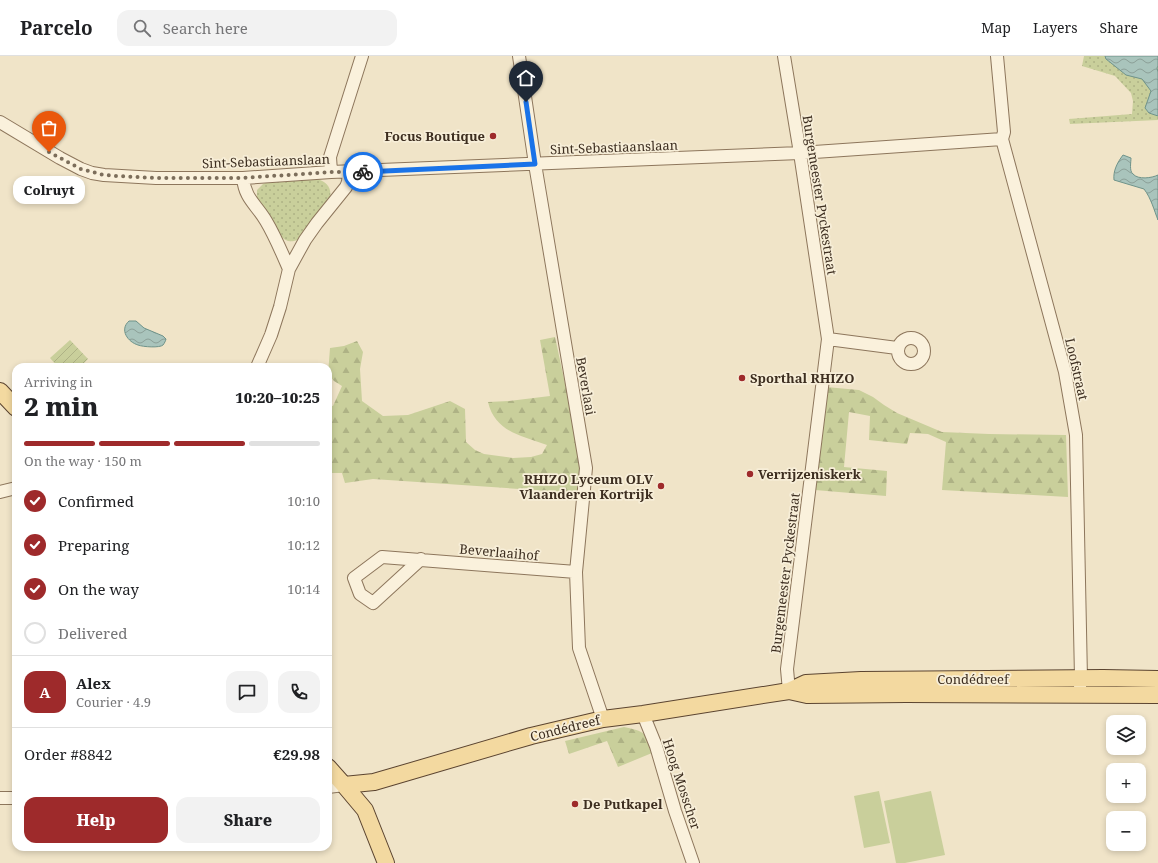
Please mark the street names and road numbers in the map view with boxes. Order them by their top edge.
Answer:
street label: Burgemeester Pyckestraat [798,114,842,276]
street label: Sint-Sebastiaanslaan [550,136,679,158]
street label: Sint-Sebastiaanslaan [202,150,331,172]
street label: Loofstraat [1061,336,1093,402]
street label: Beverlaai [572,355,600,417]
street label: Burgemeester Pyckestraat [766,491,804,654]
street label: Beverlaaihof [459,540,541,565]
street label: Condédreef [937,670,1010,688]
street label: Condédreef [528,710,603,745]
street label: Hoog Mosscher [659,736,705,832]

